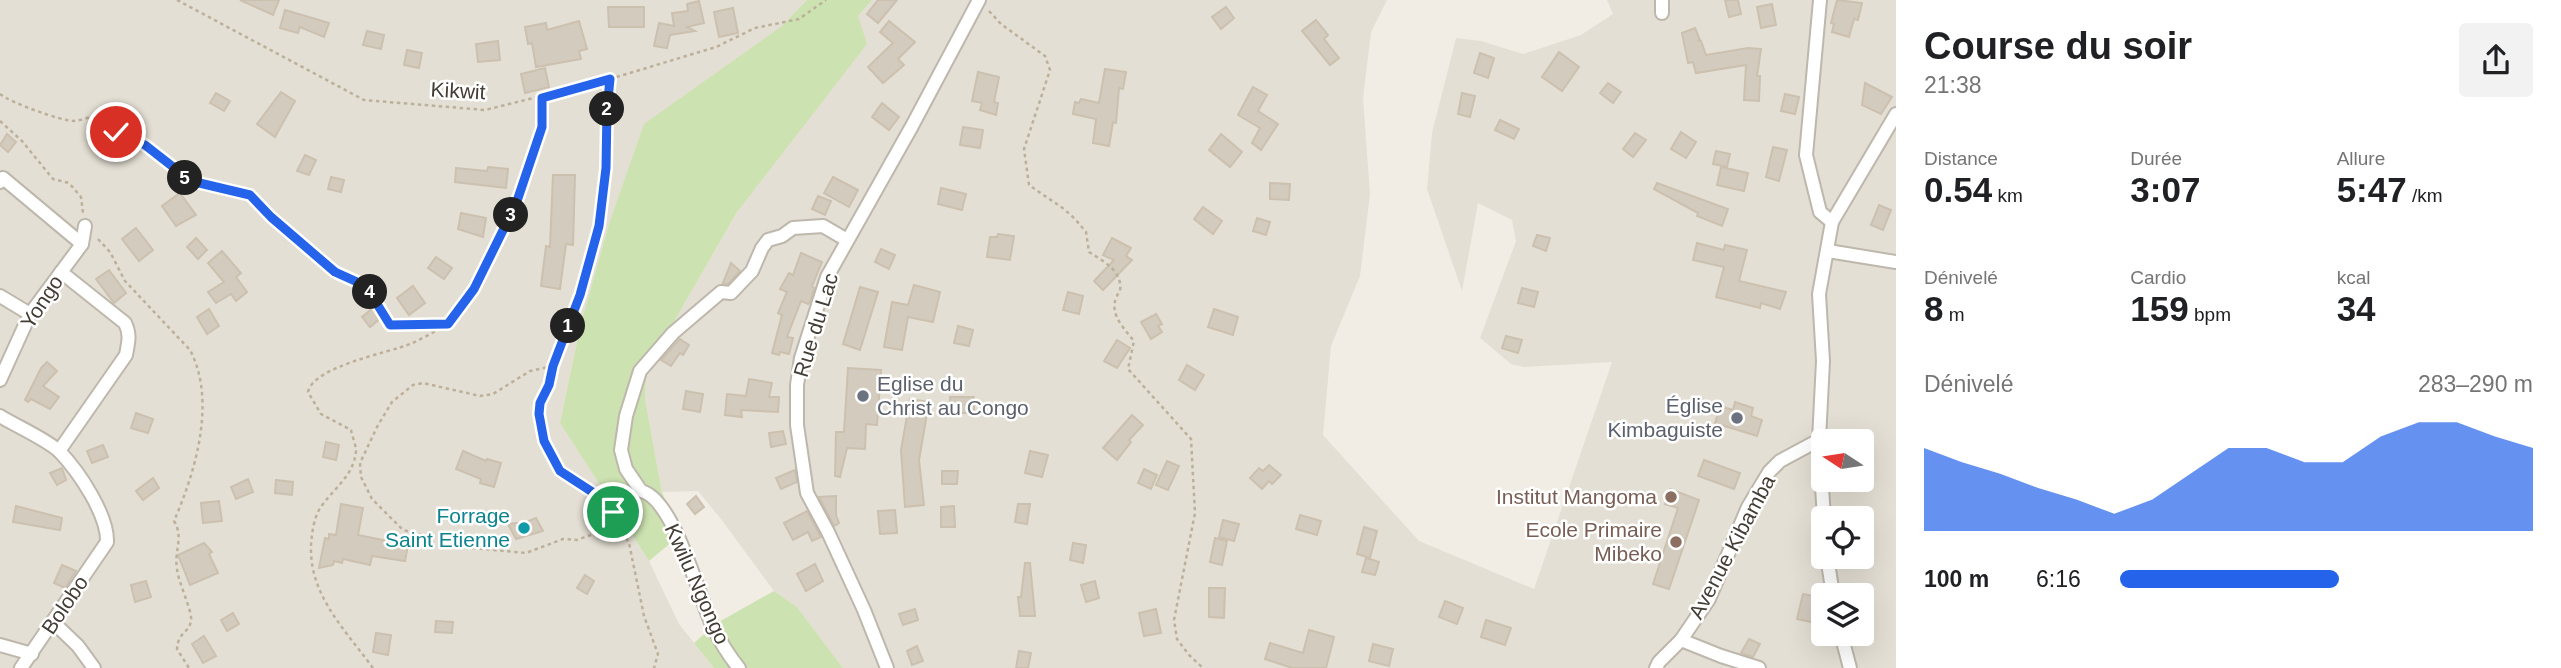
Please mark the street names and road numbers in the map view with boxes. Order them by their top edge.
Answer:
street label: Kikwit [430,78,486,103]
street label: Rue du Lac [789,270,842,380]
street label: Yongo [16,271,67,333]
street label: Avenue Kibamba [1684,471,1779,623]
street label: Kwilu Ngongo [661,520,734,648]
street label: Bolobo [37,571,92,638]

